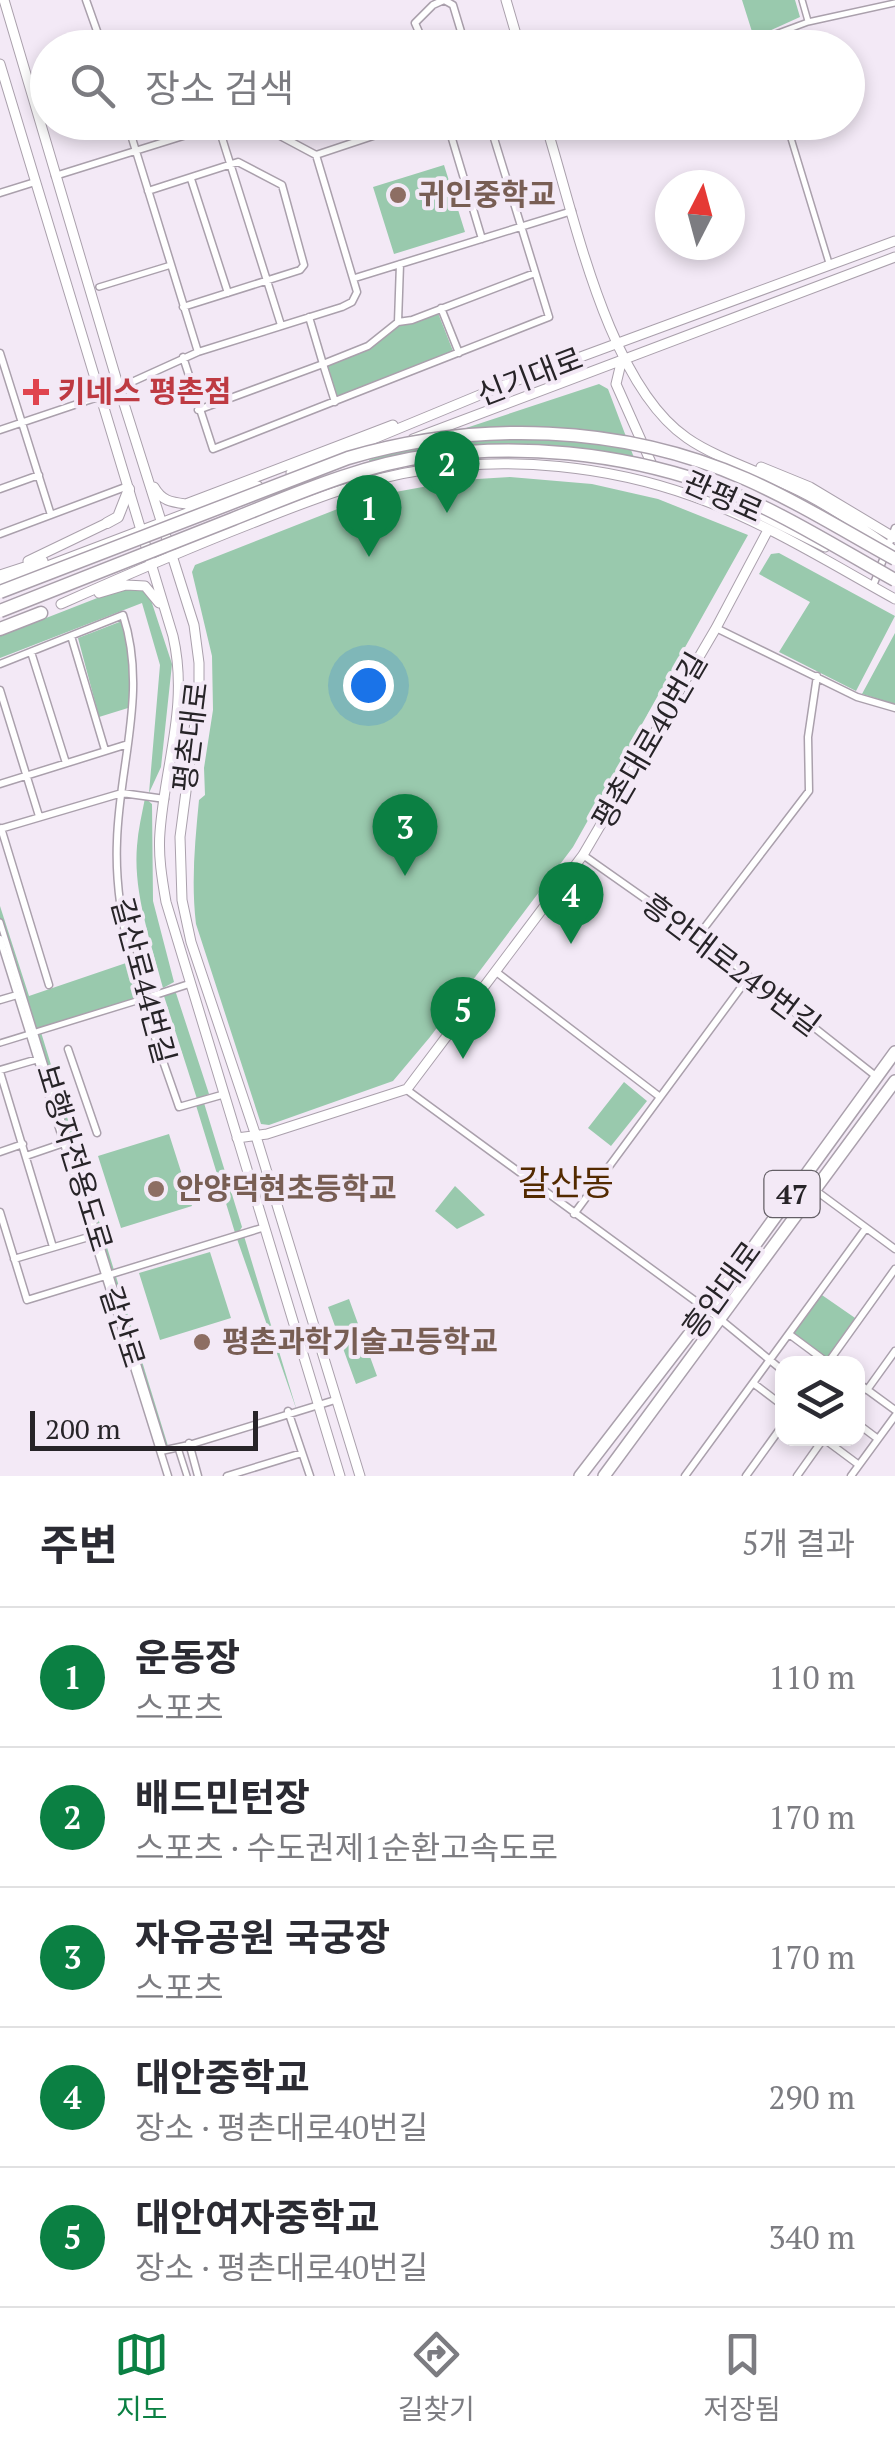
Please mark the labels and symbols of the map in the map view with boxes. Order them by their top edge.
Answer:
north arrow [655,170,745,260]
place label: 귀인중학교 [418,174,556,214]
marker: 귀인중학교 [387,184,409,206]
street label: 신기대로 [471,338,588,415]
place label: 키네스 평촌점 [58,371,232,411]
marker: 키네스 평촌점 [23,379,49,405]
pin: 2 [414,430,480,513]
street label: 관평로 [677,461,769,531]
pin: 1 [336,474,402,557]
street label: 평촌대로40번길 [582,645,716,836]
your location [343,660,394,711]
street label: 평촌대로 [163,680,217,794]
pin: 3 [372,794,438,876]
pin: 4 [538,862,604,944]
street label: 흥안대로249번길 [634,884,829,1044]
street label: 갈산로44번길 [103,893,185,1068]
pin: 5 [430,976,496,1059]
street label: 보행자전용도로 [28,1059,122,1256]
district label: 갈산동 [518,1159,614,1205]
place label: 안양덕현초등학교 [176,1168,397,1208]
road number: 47 [764,1171,820,1217]
marker: 안양덕현초등학교 [145,1178,167,1200]
street label: 흥안대로 [673,1233,770,1346]
street label: 갈산로 [91,1281,155,1372]
place label: 평촌과학기술고등학교 [222,1321,498,1361]
marker: 평촌과학기술고등학교 [191,1331,213,1353]
scale bar [30,1406,258,1450]

